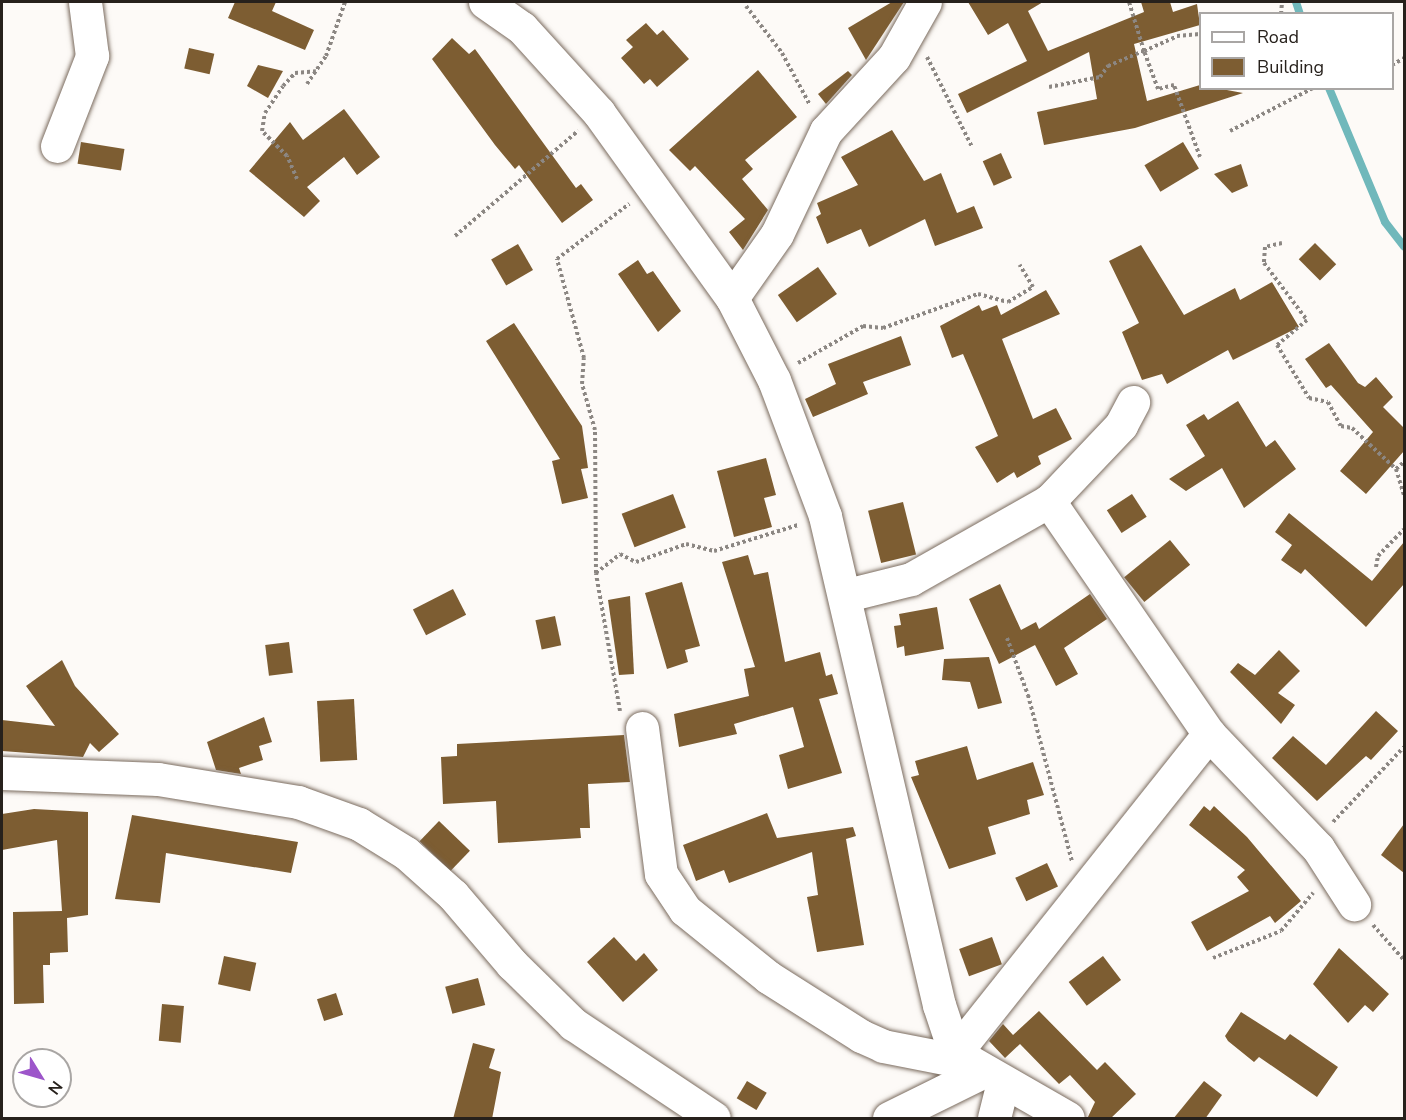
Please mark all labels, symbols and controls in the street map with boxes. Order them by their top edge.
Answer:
legend [1199,12,1394,90]
text: Road [1257,25,1299,49]
text: Building [1257,55,1324,79]
north arrow [12,1048,72,1108]
text: N [42,1076,67,1099]

